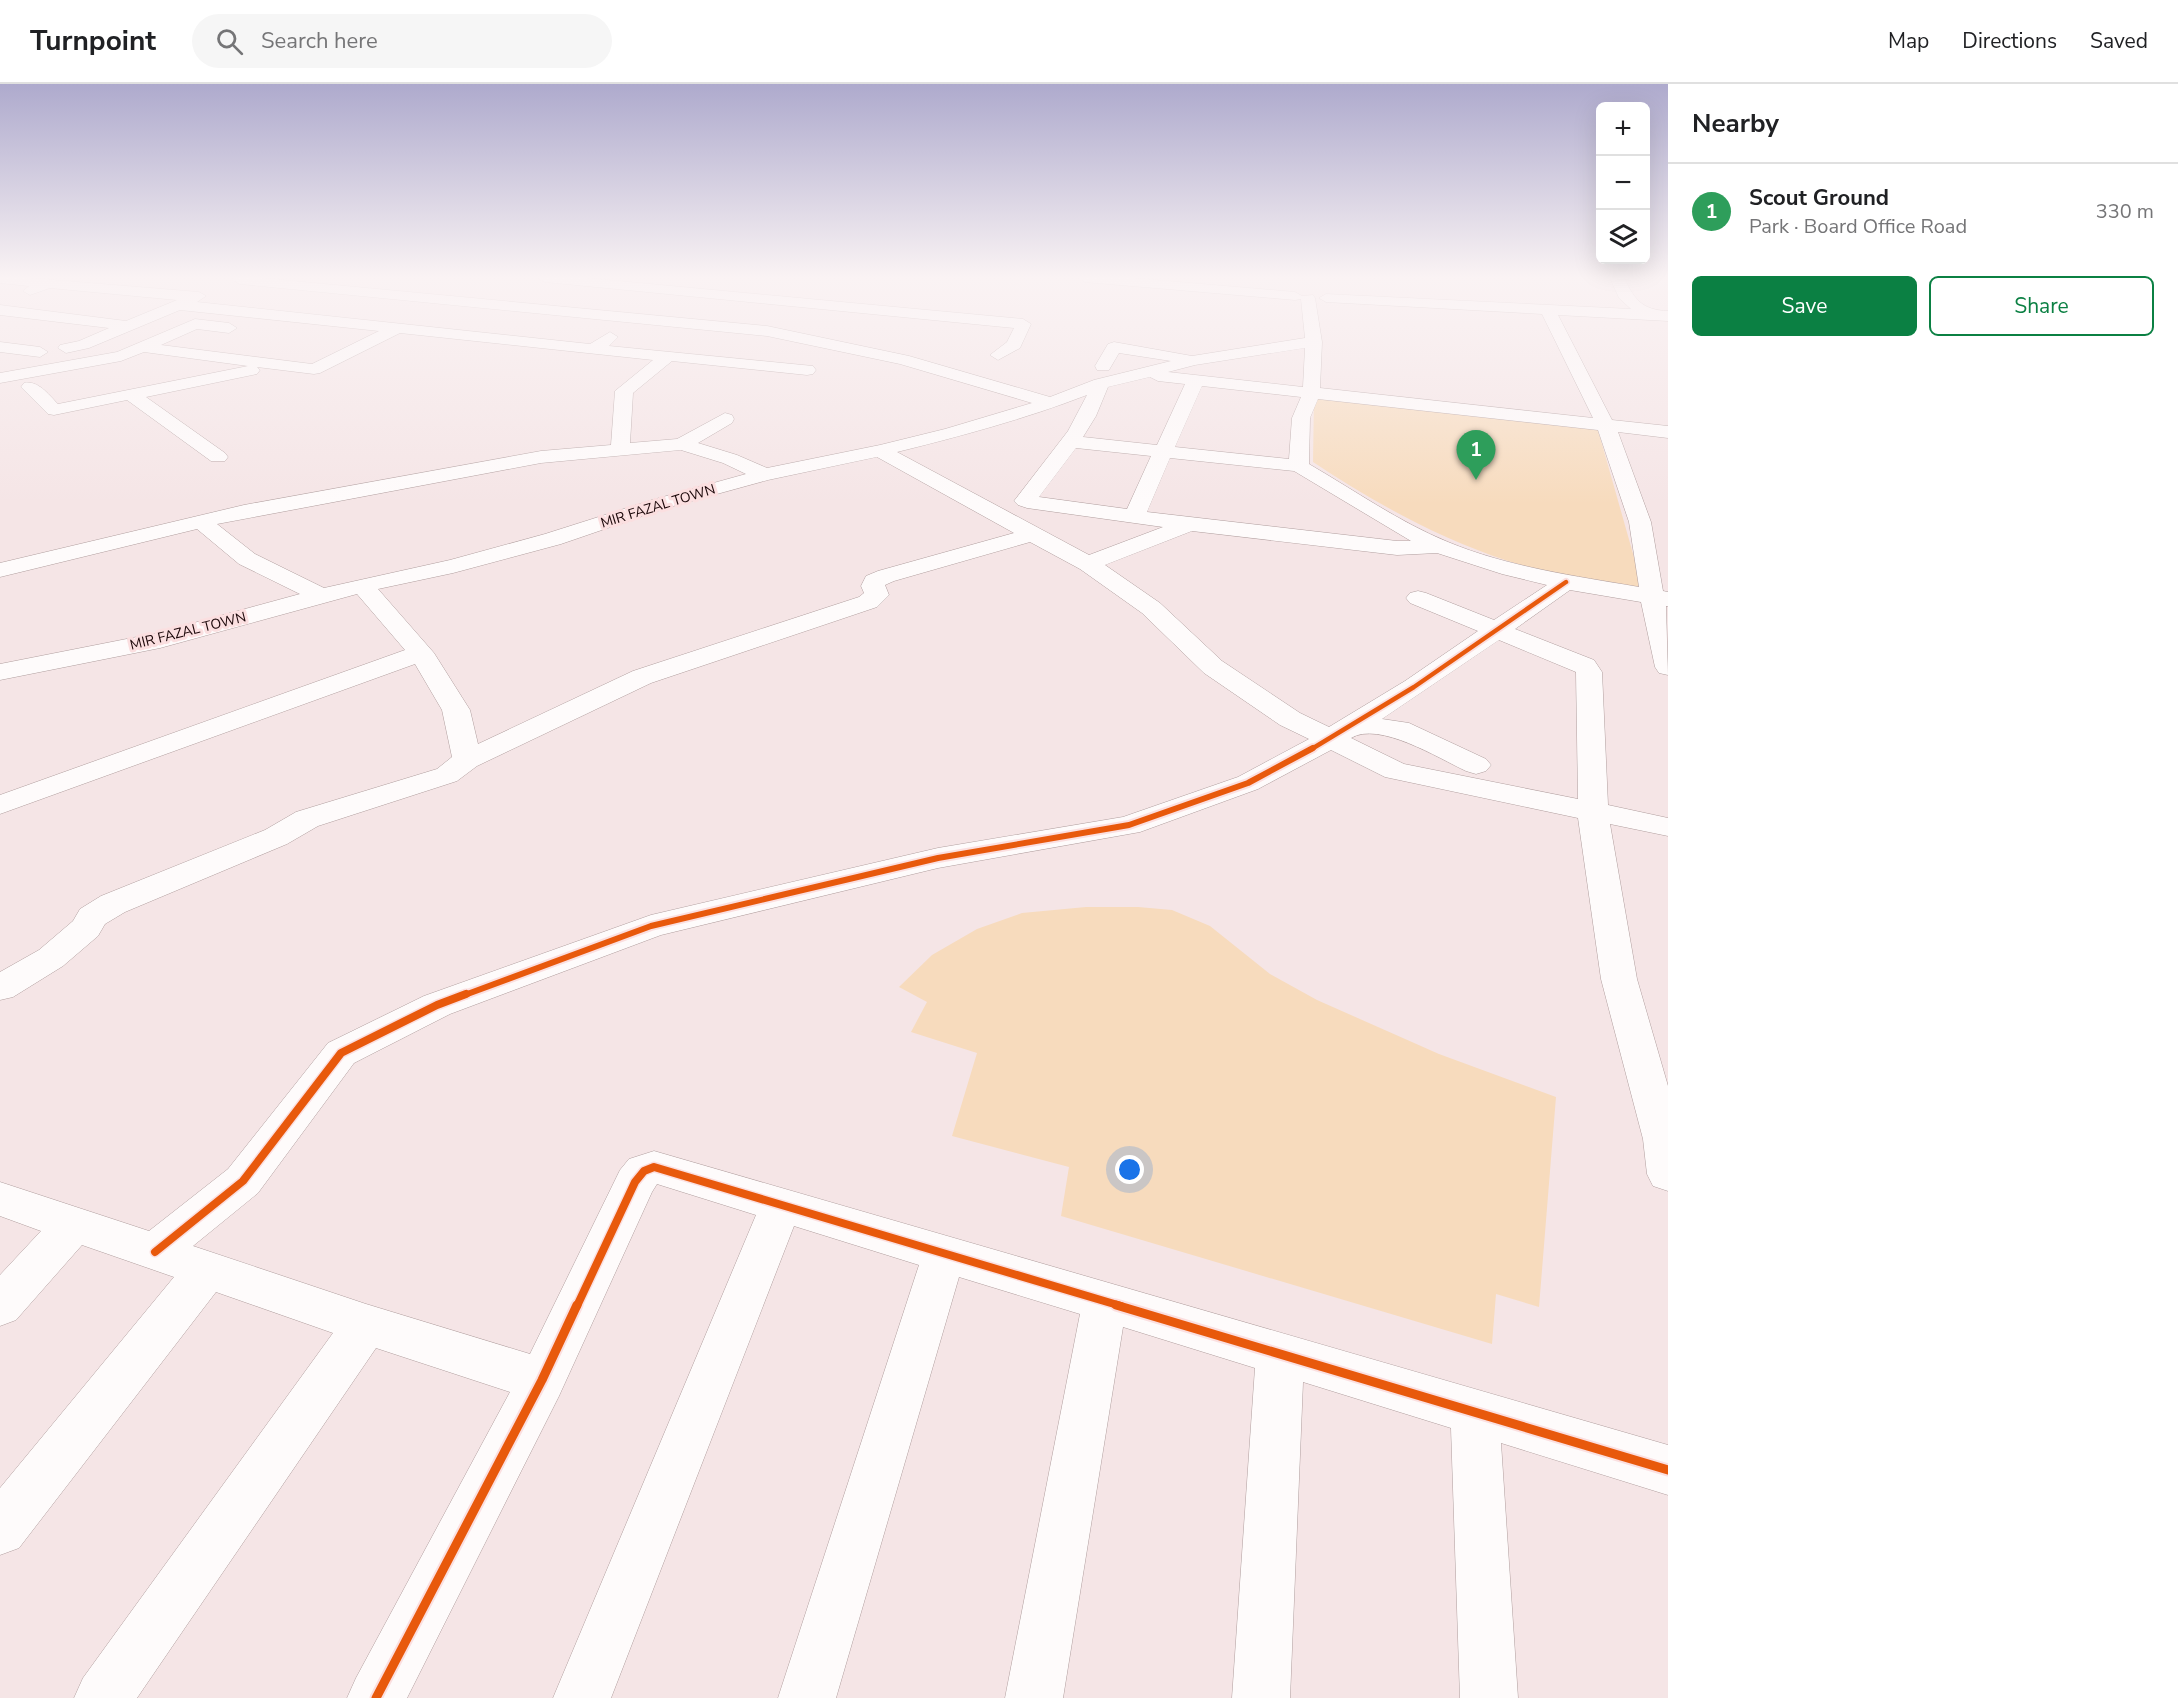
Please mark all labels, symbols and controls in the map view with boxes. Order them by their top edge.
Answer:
search box [192,14,612,68]
text: Turnpoint [30,22,156,60]
icon: search [213,25,246,58]
text: Search here [261,26,378,56]
text: Map [1888,27,1929,55]
text: Directions [1962,27,2057,55]
text: Saved [2090,27,2148,55]
map controls [1596,102,1650,264]
button: + [1596,102,1650,156]
text: Nearby [1692,106,1779,141]
button: − [1596,156,1650,210]
text: Scout Ground [1749,183,1889,213]
text: 1 [1706,198,1718,225]
text: 330 m [2096,198,2154,225]
button: layers [1596,210,1650,264]
text: Park · Board Office Road [1749,213,1967,240]
button: Save [1692,276,1917,336]
button: Share [1929,276,2154,336]
pin: 1 [1456,430,1496,480]
street label: MIR FAZAL TOWN [598,480,718,532]
street label: MIR FAZAL TOWN [128,607,248,655]
your location [1115,1155,1144,1184]

